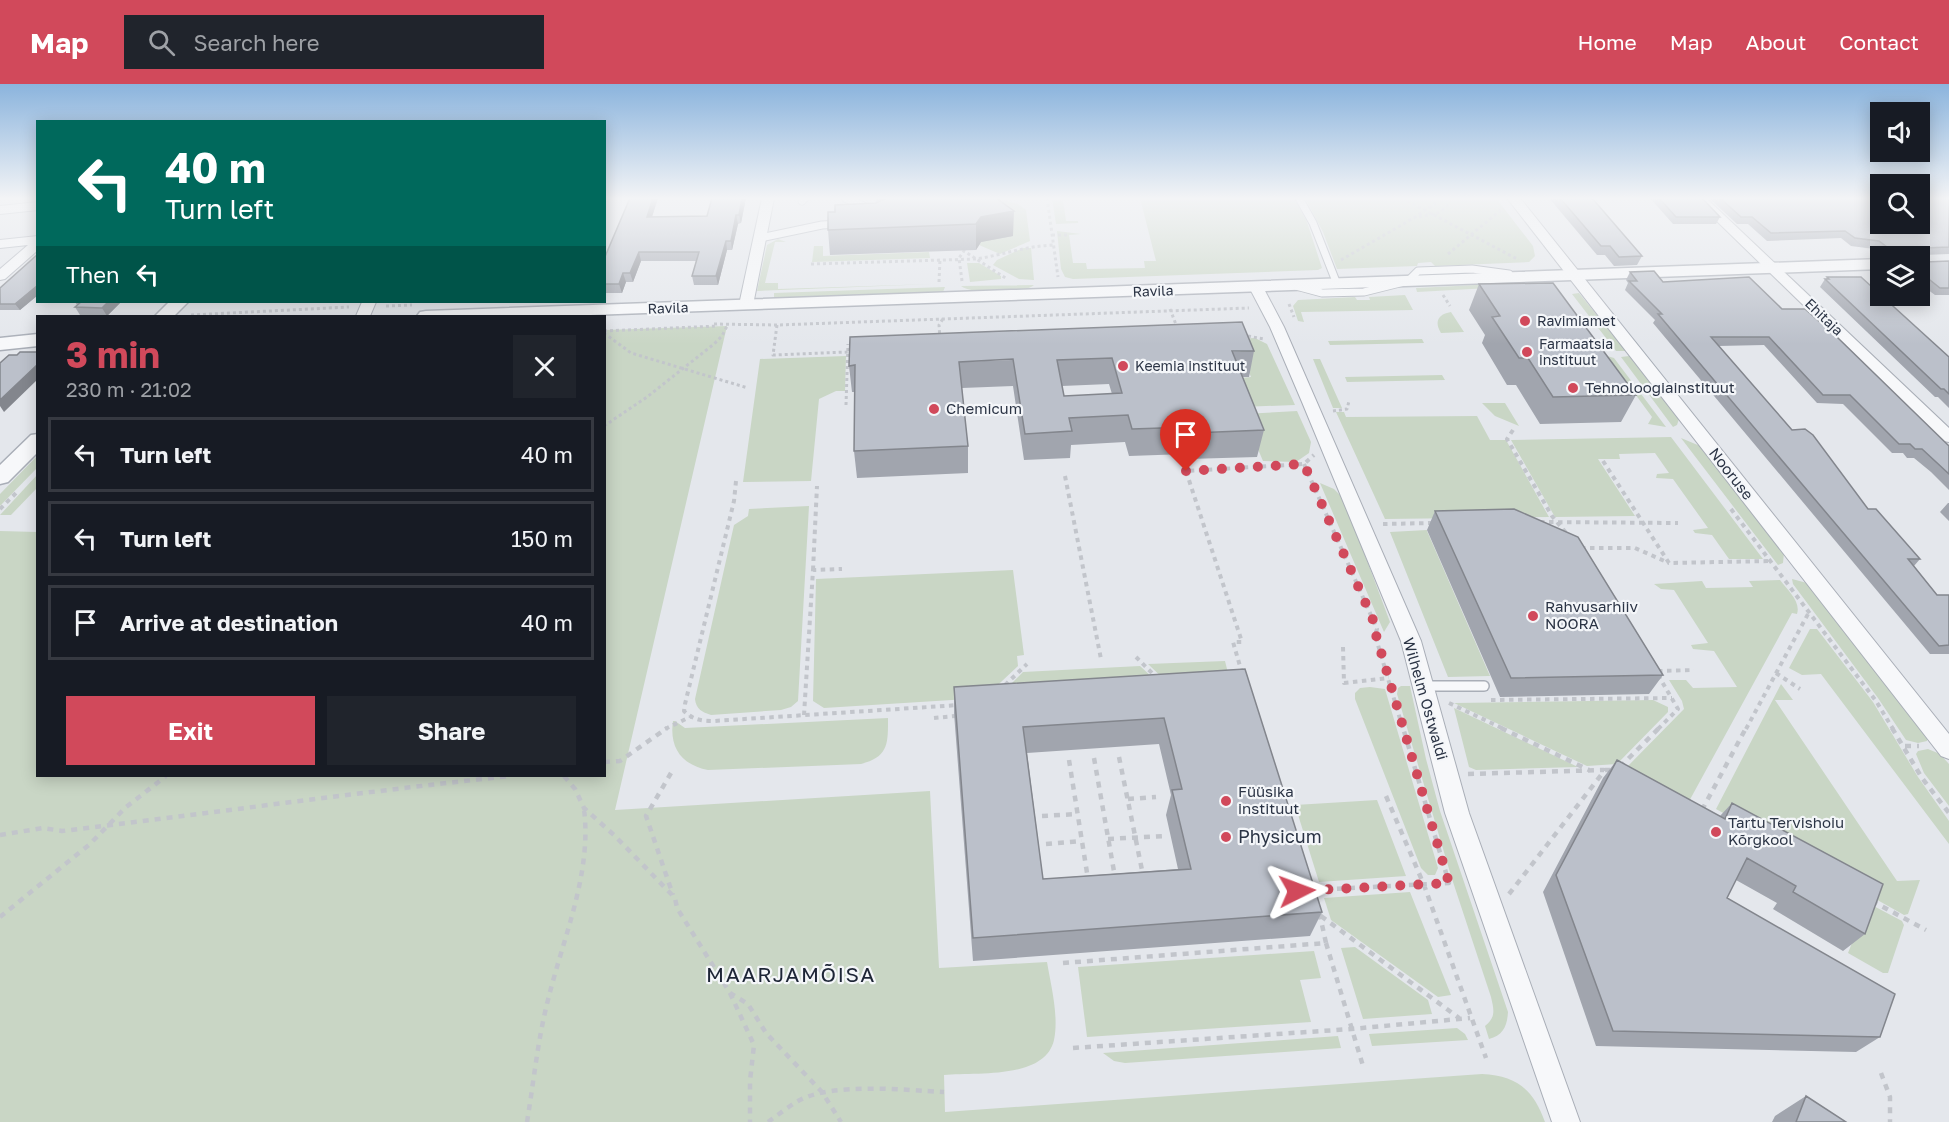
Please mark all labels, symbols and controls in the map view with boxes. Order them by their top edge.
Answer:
search box [124,15,544,69]
text: Map [30,26,88,59]
icon: search [145,26,178,59]
text: Search here [193,29,319,56]
text: Home [1577,29,1637,55]
text: Map [1670,29,1713,55]
text: About [1746,29,1806,55]
text: Contact [1839,29,1919,55]
map controls [1870,102,1930,306]
button: sound [1870,102,1930,162]
text: 40 m [165,142,266,192]
icon: left [66,144,144,222]
button: search [1870,174,1930,234]
text: Turn left [165,193,274,225]
button: layers [1870,246,1930,306]
icon: left [131,258,164,291]
text: Then [66,261,119,288]
street label: Ravila [1132,281,1174,300]
street label: Ehitaja [1802,295,1847,339]
street label: Ravila [647,298,689,317]
place label: Ravimiamet [1537,312,1616,329]
marker: Ravimiamet [1518,314,1532,328]
text: 3 min [66,333,160,376]
button: close [513,335,576,398]
place label: Farmaatsia instituut [1539,335,1613,368]
marker: Farmaatsia instituut [1520,345,1534,359]
place label: Keemia instituut [1135,357,1245,374]
marker: Keemia instituut [1116,359,1130,373]
text: 230 m · 21:02 [66,377,192,401]
place label: Tehnoloogiainstituut [1585,378,1735,396]
marker: Tehnoloogiainstituut [1566,381,1580,395]
place label: Chemicum [946,399,1022,417]
marker: Chemicum [927,402,941,416]
pin [1160,409,1211,471]
icon: arrive [1169,418,1202,451]
icon: left [69,438,102,471]
text: Turn left [120,441,211,468]
text: 40 m [521,441,573,468]
street label: Nooruse [1706,444,1758,503]
icon: left [69,522,102,555]
text: Turn left [120,525,211,552]
text: 150 m [511,525,573,552]
place label: Rahvusarhiiv NOORA [1545,597,1638,632]
icon: arrive [69,606,102,639]
text: Arrive at destination [120,609,338,636]
text: 40 m [521,609,573,636]
marker: Rahvusarhiiv NOORA [1526,609,1540,623]
street label: Wilhelm Ostwaldi [1400,635,1452,762]
button: Exit [66,696,315,765]
button: Share [327,696,576,765]
place label: Füüsika instituut [1238,782,1299,817]
marker: Füüsika instituut [1219,794,1233,808]
place label: Tartu Tervishoiu Kõrgkool [1728,813,1844,848]
place label: Physicum [1238,825,1322,847]
marker: Tartu Tervishoiu Kõrgkool [1709,825,1723,839]
marker: Physicum [1219,830,1233,844]
position arrow [1265,859,1329,923]
district label: MAARJAMÕISA [706,961,876,987]

